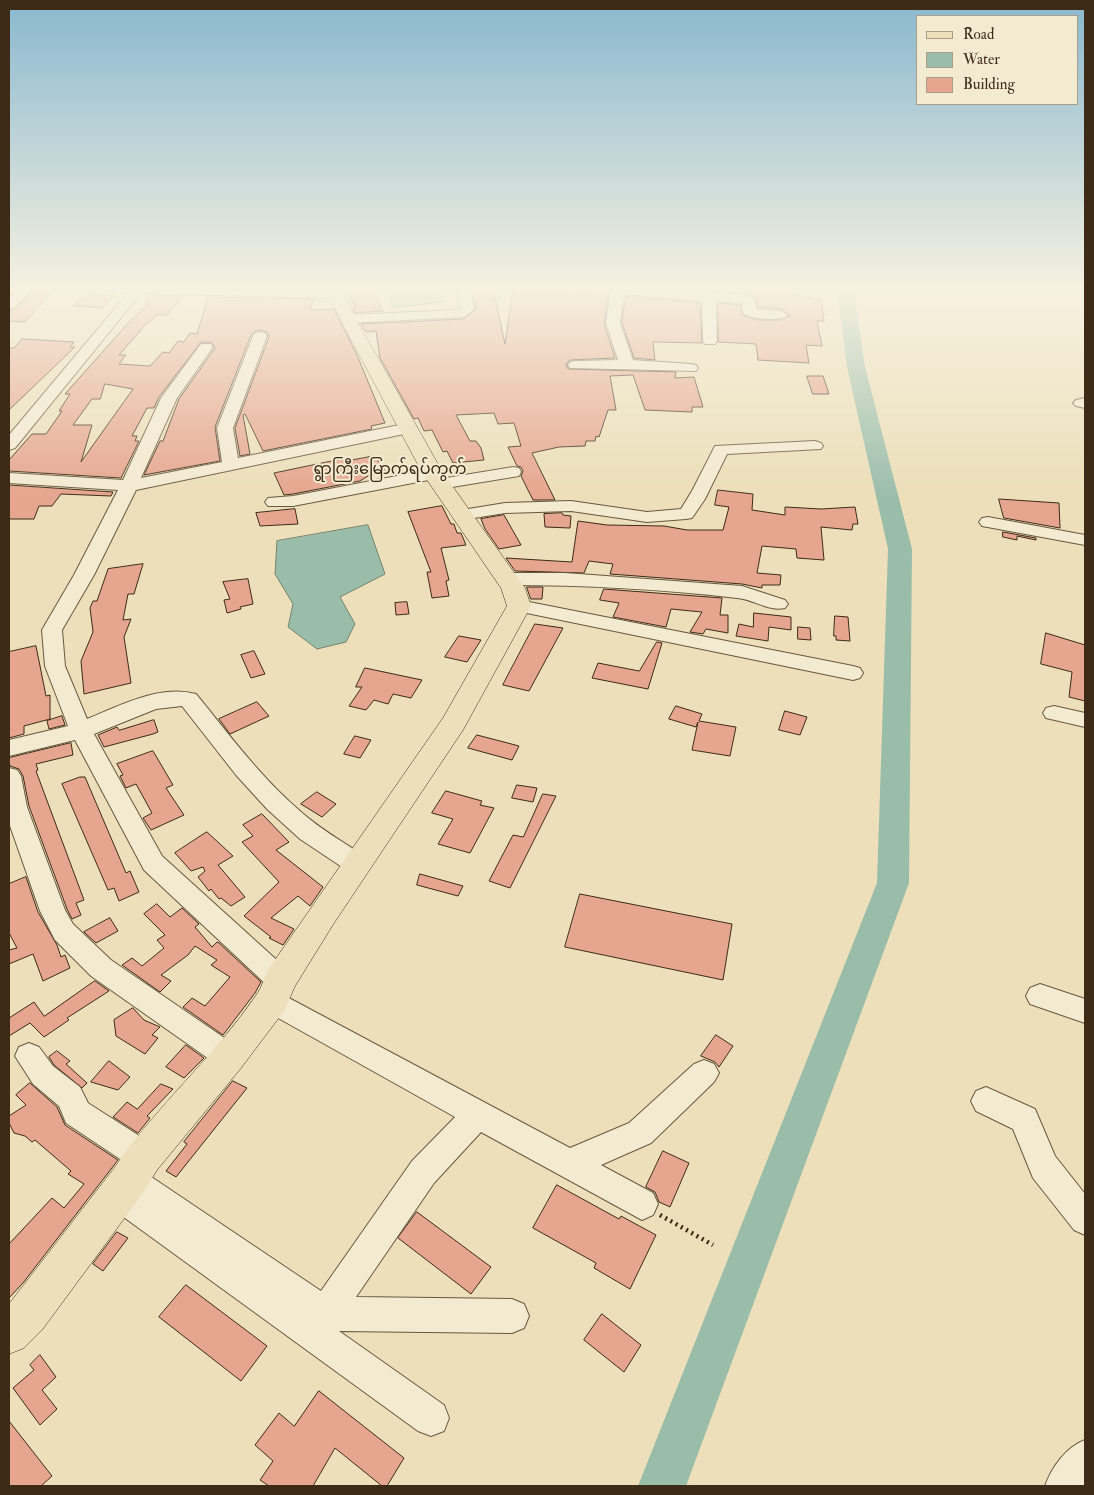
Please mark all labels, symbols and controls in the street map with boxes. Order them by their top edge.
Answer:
legend [916,15,1079,105]
text: Road [963,25,994,44]
text: Water [963,50,1000,69]
text: Building [963,75,1015,94]
district label: ရွာကြီးမြောက်ရပ်ကွက် [314,461,466,481]

